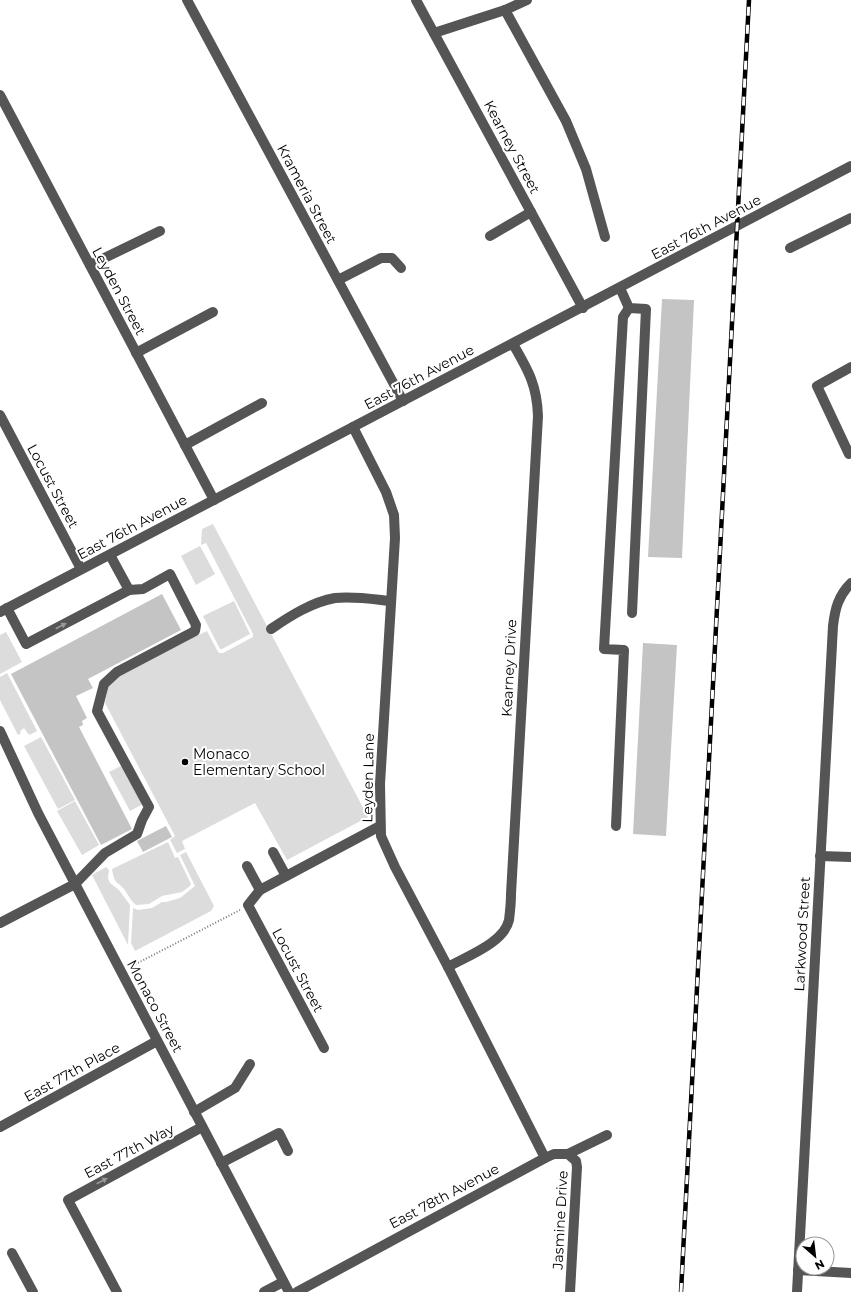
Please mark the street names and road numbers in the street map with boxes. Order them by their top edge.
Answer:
street label: Kearney Street [480,97,544,197]
street label: Krameria Street [273,141,341,247]
street label: East 76th Avenue [648,190,764,264]
street label: Leyden Street [88,244,150,338]
street label: East 76th Avenue [361,340,477,414]
street label: Locust Street [23,441,83,531]
street label: East 76th Avenue [74,490,190,564]
street label: Kearney Drive [497,619,521,717]
street label: Leyden Lane [358,733,378,823]
street label: Larkwood Street [790,876,814,992]
street label: Locust Street [268,925,328,1015]
street label: Monaco Street [123,957,187,1056]
street label: East 77th Place [21,1038,123,1106]
street label: East 77th Way [81,1120,177,1182]
street label: East 78th Avenue [386,1159,502,1233]
street label: Jasmine Drive [548,1170,572,1271]

